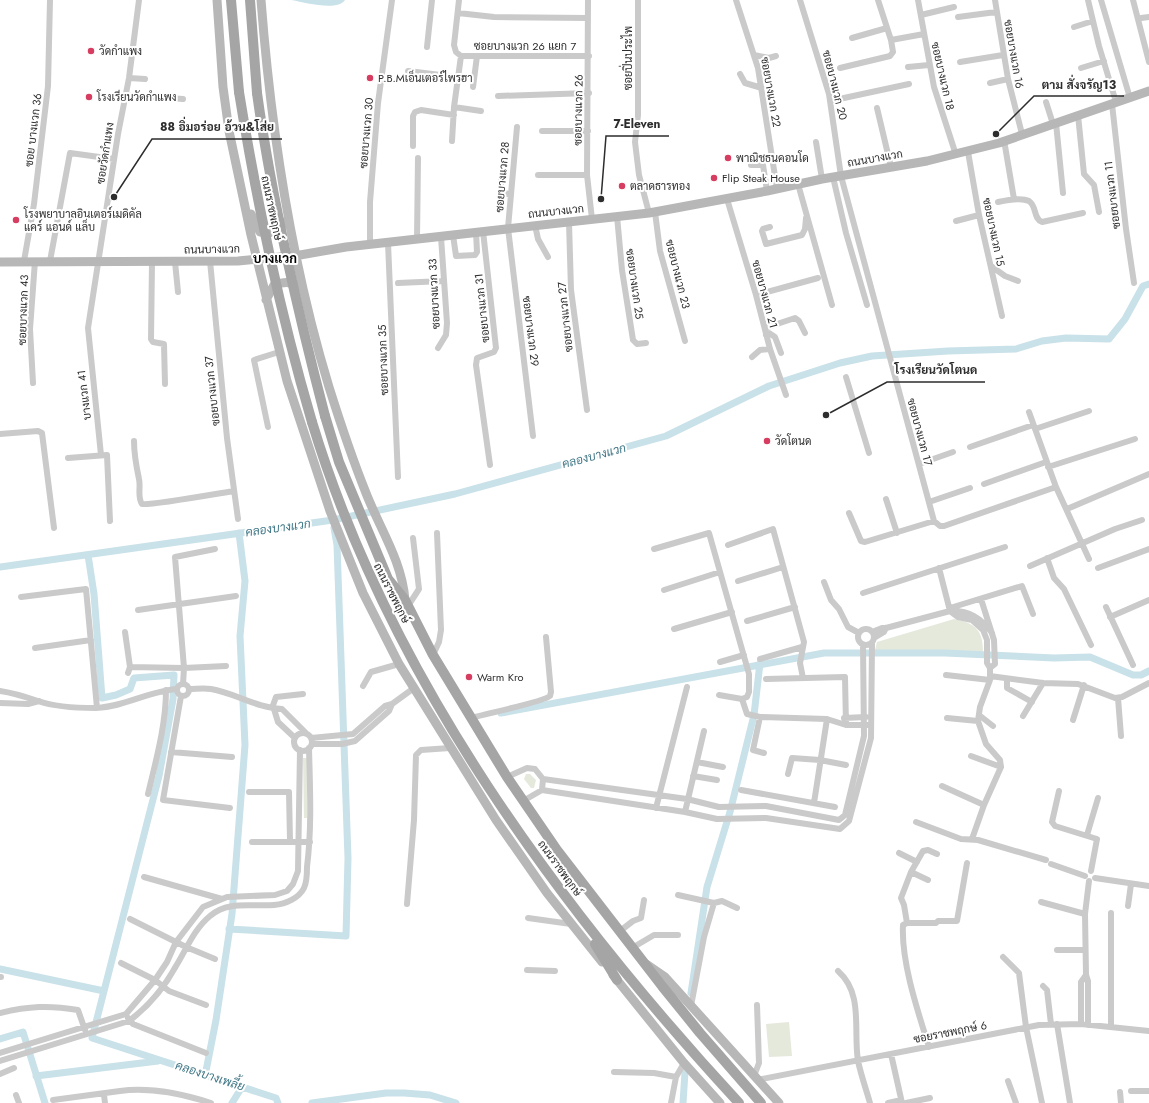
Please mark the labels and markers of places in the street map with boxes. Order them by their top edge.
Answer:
place label: วัดกำแพง [99,43,142,59]
marker: วัดกำแพง [86,46,96,56]
place label: P.B.Mเอ็นเตอร์ไพรฮา [378,69,473,86]
callout: ตาม สั่งจรัญ13 [1034,72,1124,96]
marker: P.B.Mเอ็นเตอร์ไพรฮา [365,73,375,83]
place label: โรงเรียนวัดกำแพง [96,89,177,105]
marker: โรงเรียนวัดกำแพง [84,92,94,102]
callout: 7-Eleven [606,112,669,136]
callout: 88 อิ่มอร่อย อ้วน&โส่ย [152,115,282,139]
place label: พาณิชธนคอนโด [736,150,809,166]
marker: พาณิชธนคอนโด [723,153,733,163]
place label: Flip Steak House [722,170,800,186]
marker: Flip Steak House [709,173,719,183]
place label: ตลาดธารทอง [630,178,690,194]
marker: ตลาดธารทอง [617,181,627,191]
place label: โรงพยาบาลอินเตอร์เมดิคัล แคร์ แอนด์ แล็บ [23,206,142,235]
marker: โรงพยาบาลอินเตอร์เมดิคัล แคร์ แอนด์ แล็บ [11,215,21,225]
callout: โรงเรียนวัดโตนด [887,358,985,382]
place label: วัดโตนด [775,433,812,449]
marker: วัดโตนด [762,436,772,446]
place label: Warm Kro [477,669,524,685]
marker: Warm Kro [464,672,474,682]

